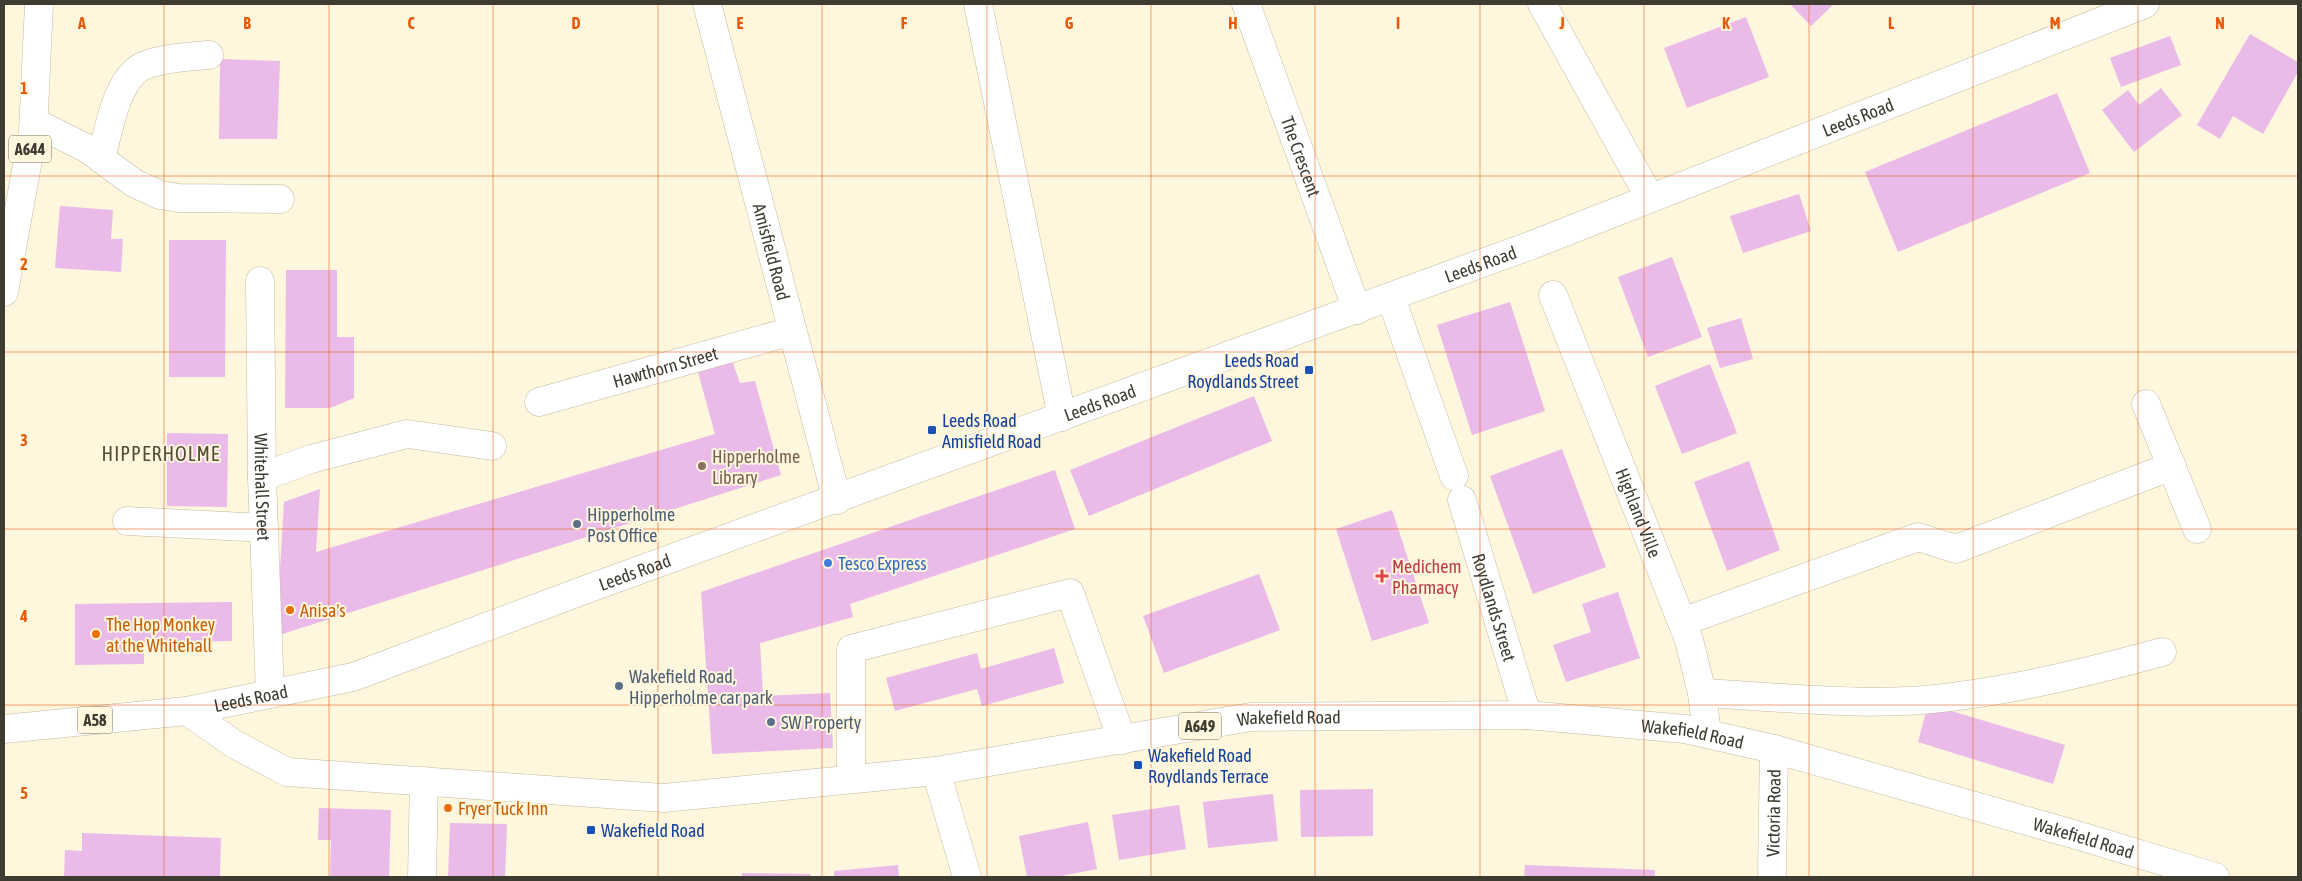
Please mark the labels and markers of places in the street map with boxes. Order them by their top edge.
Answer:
place label: Leeds Road Roydlands Street [1187,350,1299,392]
marker: Leeds Road Roydlands Street [1303,364,1315,376]
place label: Leeds Road Amisfield Road [942,410,1042,452]
marker: Leeds Road Amisfield Road [926,424,938,436]
place label: Hipperholme Library [712,446,800,488]
marker: Hipperholme Library [696,460,708,472]
place label: Hipperholme Post Office [587,504,675,546]
marker: Hipperholme Post Office [571,518,583,530]
place label: Tesco Express [838,553,927,574]
place label: Medichem Pharmacy [1392,556,1461,598]
marker: Tesco Express [822,557,834,569]
marker: Medichem Pharmacy [1376,570,1388,582]
place label: Anisa's [300,600,346,621]
marker: Anisa's [284,604,296,616]
place label: The Hop Monkey at the Whitehall [106,614,215,656]
marker: The Hop Monkey at the Whitehall [90,628,102,640]
place label: Wakefield Road, Hipperholme car park [629,666,773,708]
marker: Wakefield Road, Hipperholme car park [613,680,625,692]
place label: SW Property [781,712,861,733]
marker: SW Property [765,716,777,728]
place label: Wakefield Road Roydlands Terrace [1148,745,1269,787]
marker: Wakefield Road Roydlands Terrace [1132,759,1144,771]
place label: Fryer Tuck Inn [458,798,548,819]
marker: Fryer Tuck Inn [442,802,454,814]
place label: Wakefield Road [601,820,705,841]
marker: Wakefield Road [585,824,597,836]

